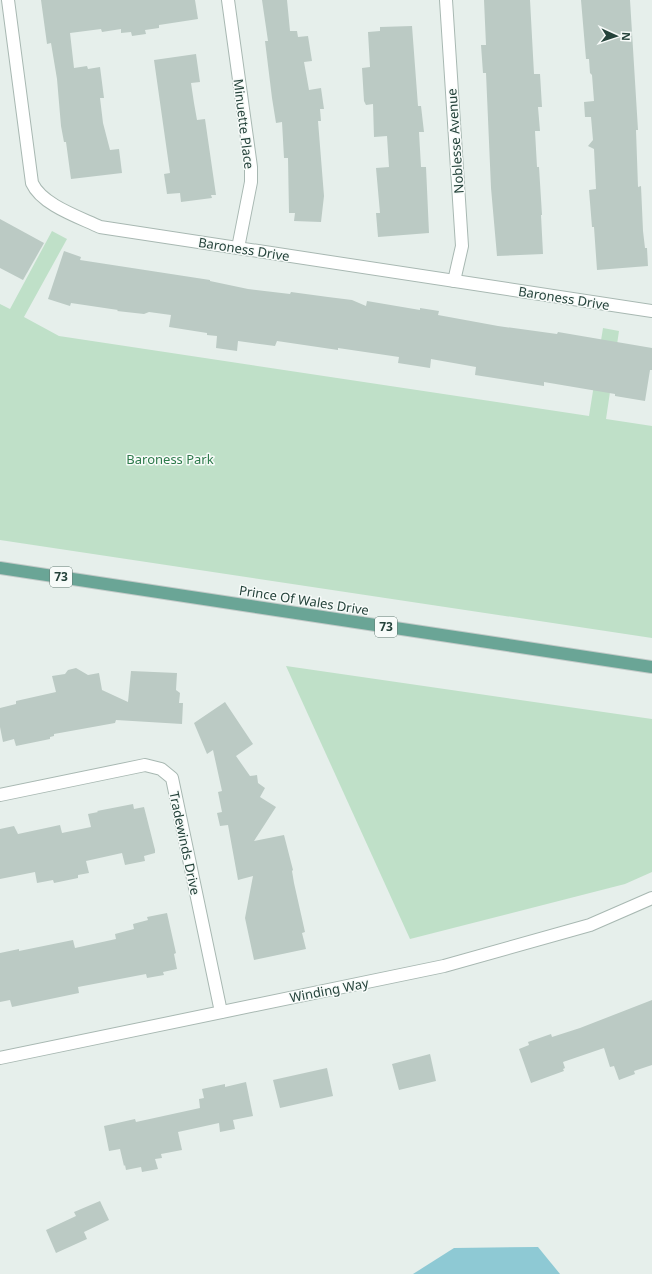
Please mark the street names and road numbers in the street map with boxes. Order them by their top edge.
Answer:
street label: Minuette Place [230,78,258,170]
street label: Noblesse Avenue [442,88,468,194]
street label: Baroness Drive [197,233,291,265]
street label: Baroness Drive [517,282,611,314]
road number: 73 [50,567,72,587]
street label: Prince Of Wales Drive [238,581,370,619]
road number: 73 [375,617,397,637]
street label: Tradewinds Drive [165,790,205,896]
street label: Winding Way [288,973,370,1006]

